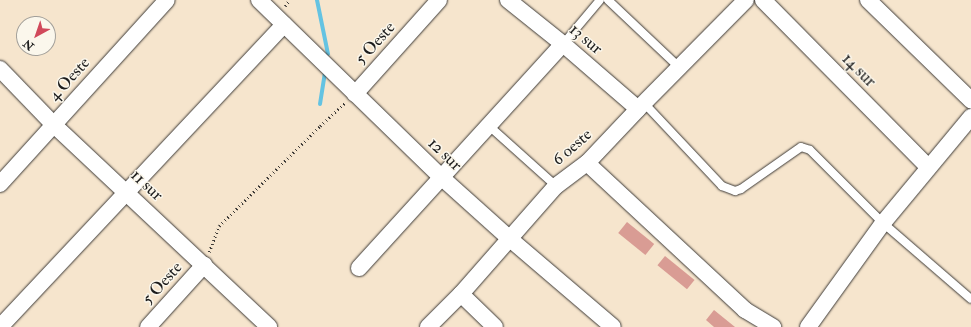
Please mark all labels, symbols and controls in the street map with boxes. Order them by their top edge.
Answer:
north arrow [16,16,56,56]
street label: 5 Oeste [351,17,399,69]
street label: 13 sur [565,19,607,59]
text: N [21,37,37,53]
street label: 14 sur [838,49,880,91]
street label: 4 Oeste [44,53,94,105]
street label: 6 oeste [548,124,596,170]
street label: 12 sur [424,133,466,175]
street label: 11 sur [127,165,167,205]
street label: 5 Oeste [138,257,186,309]

